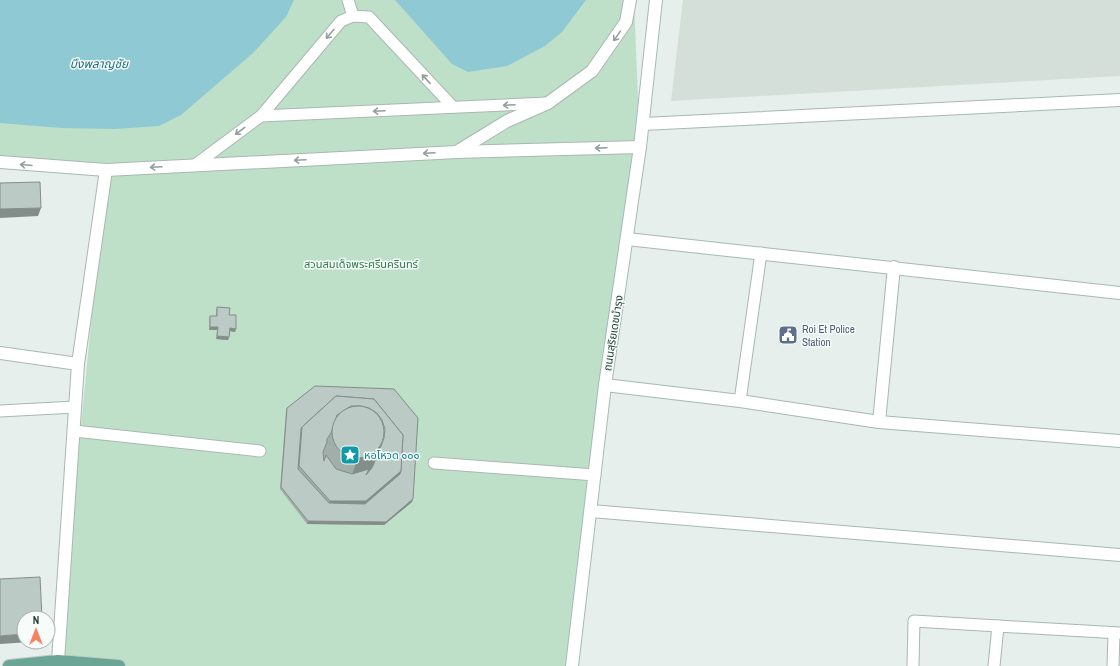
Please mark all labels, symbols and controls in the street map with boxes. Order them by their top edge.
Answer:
one-way arrow [326,29,335,39]
one-way arrow [613,30,621,41]
water label: บึงพลาญชัย [70,56,129,72]
one-way arrow [421,74,431,84]
one-way arrow [503,101,516,108]
one-way arrow [373,107,386,114]
one-way arrow [235,127,246,136]
one-way arrow [595,144,608,152]
one-way arrow [423,150,436,157]
one-way arrow [294,156,307,163]
one-way arrow [20,161,33,168]
one-way arrow [150,164,163,171]
park label: สวนสมเด็จพระศรีนครินทร์ [304,257,419,271]
street label: ถนนสุริยเดชบำรุง [600,294,626,372]
place label: Roi Et Police Station [802,322,855,349]
public building icon: Roi Et Police Station [777,324,799,346]
place icon: หอโหวด ๑๐๑ [339,444,361,466]
place label: หอโหวด ๑๐๑ [364,448,420,462]
north arrow [16,610,56,650]
text: N [33,613,39,627]

